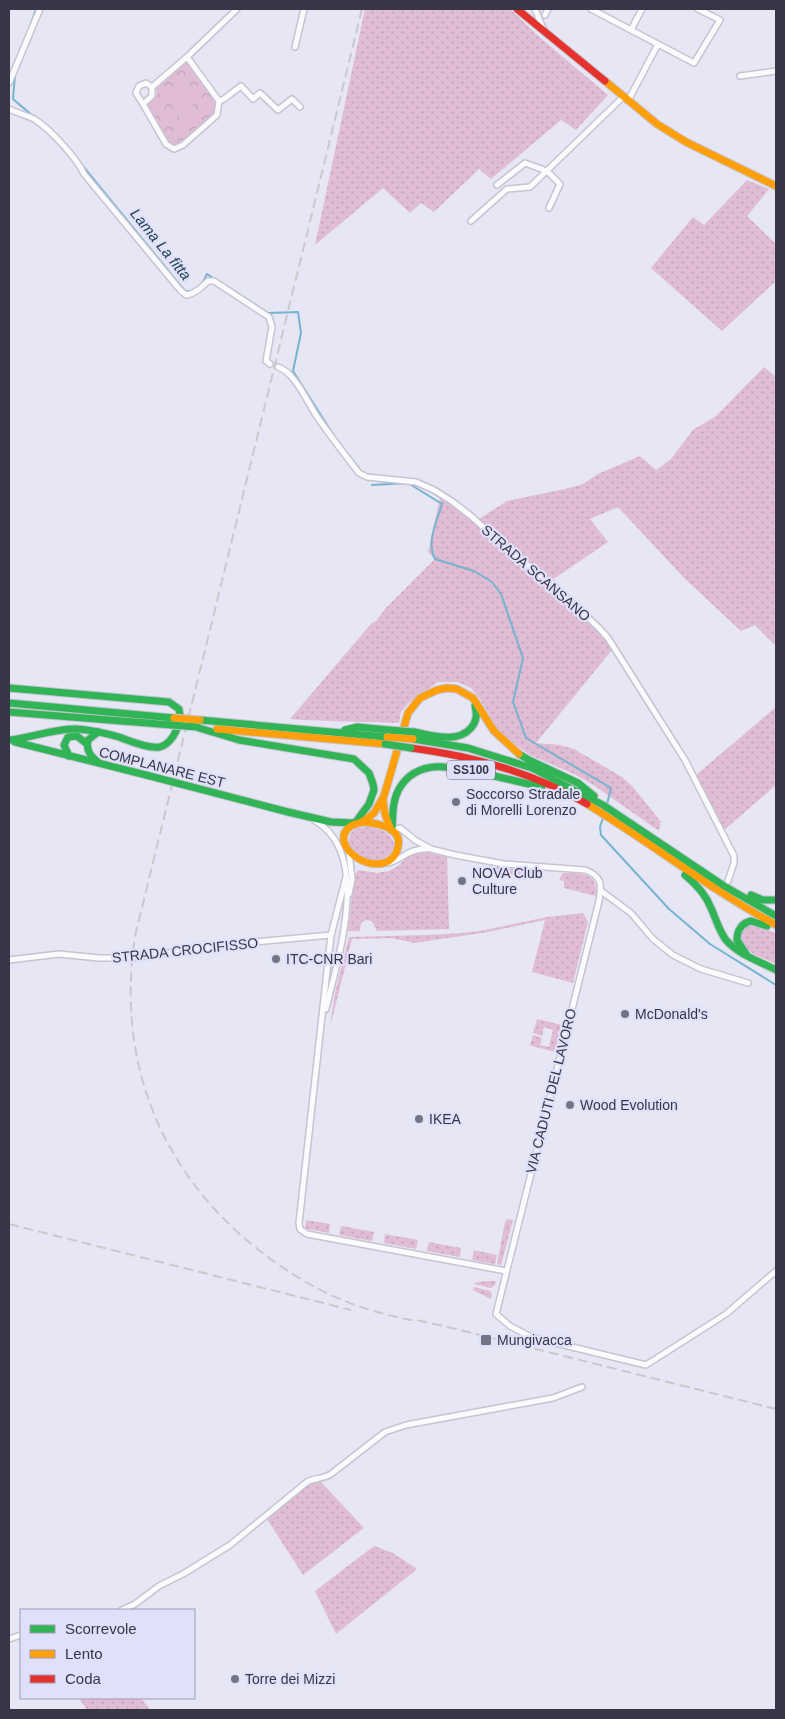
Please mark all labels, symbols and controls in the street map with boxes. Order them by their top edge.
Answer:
water label: Lama La fitta [127,205,195,283]
street label: STRADA SCANSANO [478,522,594,625]
street label: COMPLANARE EST [97,744,227,790]
road number: SS100 [447,760,495,780]
place label: Soccorso Stradale di Morelli Lorenzo [466,786,581,818]
marker: Soccorso Stradale di Morelli Lorenzo [450,796,462,808]
place label: NOVA Club Culture [472,865,543,897]
marker: NOVA Club Culture [456,875,468,887]
street label: STRADA CROCIFISSO [111,934,259,966]
place label: ITC-CNR Bari [286,951,372,967]
marker: ITC-CNR Bari [270,953,282,965]
place label: McDonald's [635,1006,708,1022]
street label: VIA CADUTI DEL LAVORO [523,1007,579,1175]
marker: McDonald's [619,1008,631,1020]
place label: Wood Evolution [580,1097,678,1113]
marker: Wood Evolution [564,1099,576,1111]
place label: IKEA [429,1111,462,1127]
marker: IKEA [413,1113,425,1125]
place label: Mungivacca [497,1332,572,1348]
marker: Mungivacca [479,1333,493,1347]
legend [20,1609,195,1699]
text: Scorrevole [65,1620,137,1637]
text: Lento [65,1645,103,1662]
text: Coda [65,1670,102,1687]
place label: Torre dei Mizzi [245,1671,335,1687]
marker: Torre dei Mizzi [229,1673,241,1685]

